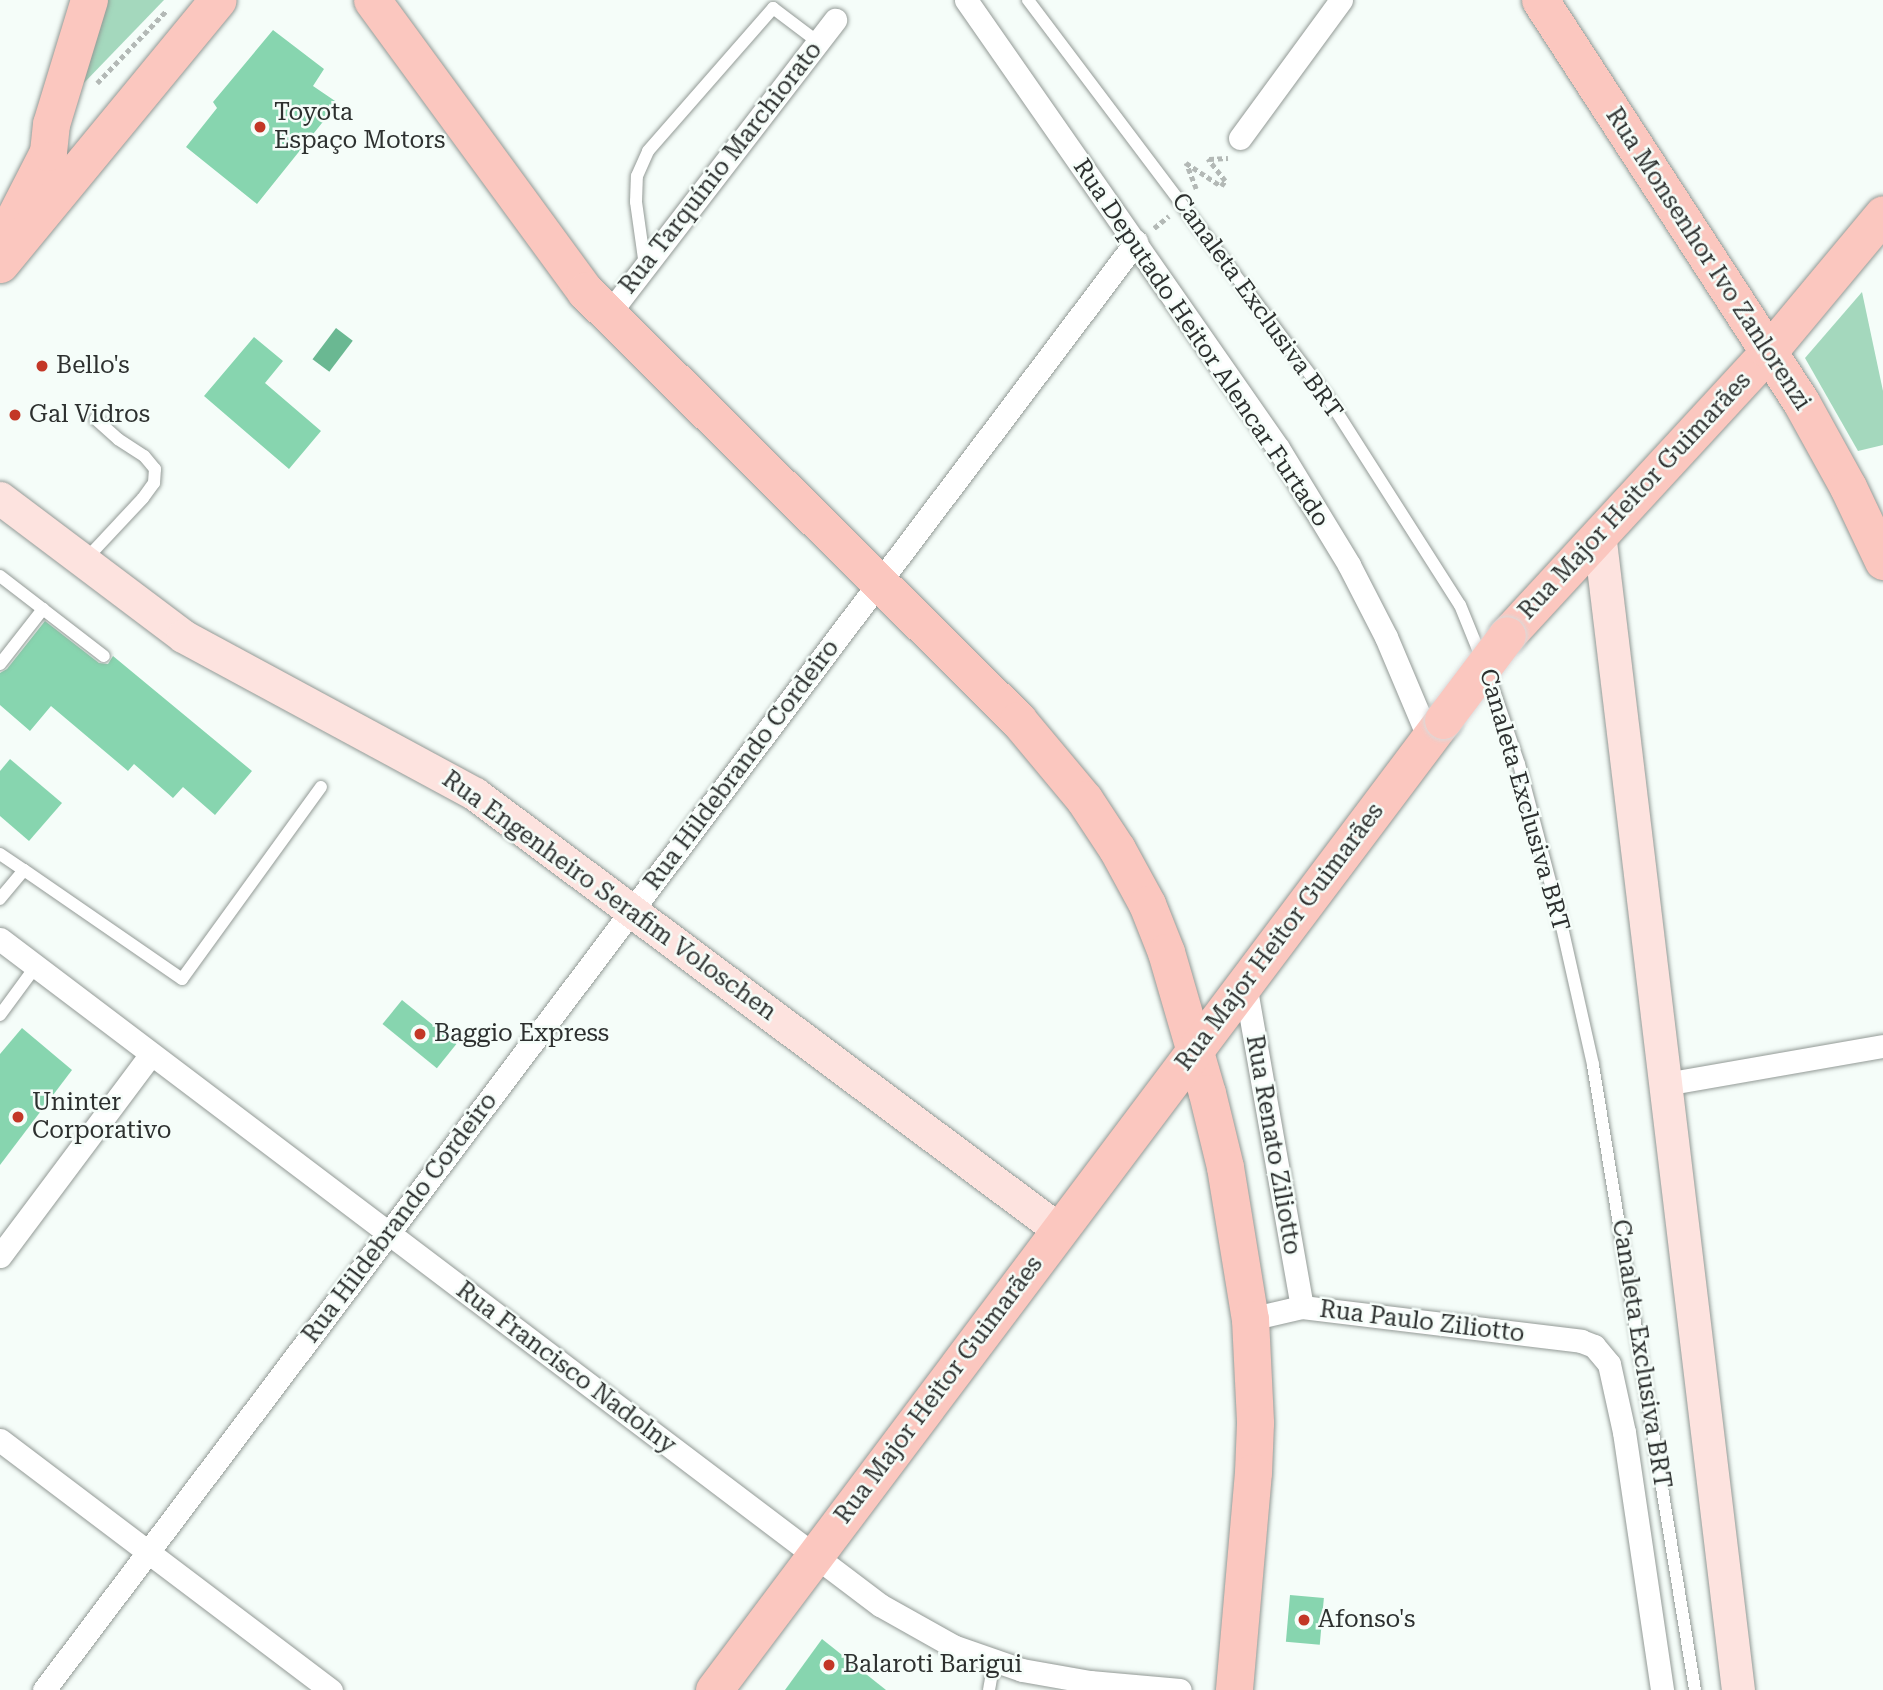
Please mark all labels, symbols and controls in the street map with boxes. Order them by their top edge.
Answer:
street label: Rua Tarquínio Marchiorato [614,36,828,300]
place label: Toyota Espaço Motors [274,99,445,155]
street label: Rua Monsenhor Ivo Zanlorenzi [1599,102,1817,416]
marker: Toyota Espaço Motors [252,119,268,135]
street label: Rua Deputado Heitor Alencar Furtado [1067,154,1335,532]
street label: Canaleta Exclusiva BRT [1165,188,1349,424]
place label: Bello's [56,352,130,380]
marker: Bello's [34,358,50,374]
street label: Rua Major Heitor Guimarães [1513,366,1757,626]
place label: Gal Vidros [29,401,150,429]
marker: Gal Vidros [7,407,23,423]
street label: Rua Hildebrando Cordeiro [639,634,845,896]
street label: Canaleta Exclusiva BRT [1473,665,1575,935]
street label: Rua Engenheiro Serafim Voloschen [436,765,782,1027]
street label: Rua Major Heitor Guimarães [1170,798,1390,1076]
place label: Baggio Express [434,1020,609,1048]
marker: Baggio Express [412,1026,428,1042]
street label: Rua Renato Ziliotto [1239,1033,1307,1257]
street label: Rua Hildebrando Cordeiro [297,1087,503,1349]
place label: Uninter Corporativo [32,1089,172,1145]
marker: Uninter Corporativo [10,1109,26,1125]
street label: Canaleta Exclusiva BRT [1606,1218,1676,1490]
street label: Rua Major Heitor Guimarães [829,1251,1049,1529]
street label: Rua Francisco Nadolny [450,1276,682,1460]
street label: Rua Paulo Ziliotto [1318,1295,1526,1349]
place label: Afonso's [1318,1606,1415,1634]
marker: Afonso's [1296,1612,1312,1628]
place label: Balaroti Barigui [843,1651,1022,1679]
marker: Balaroti Barigui [821,1657,837,1673]

